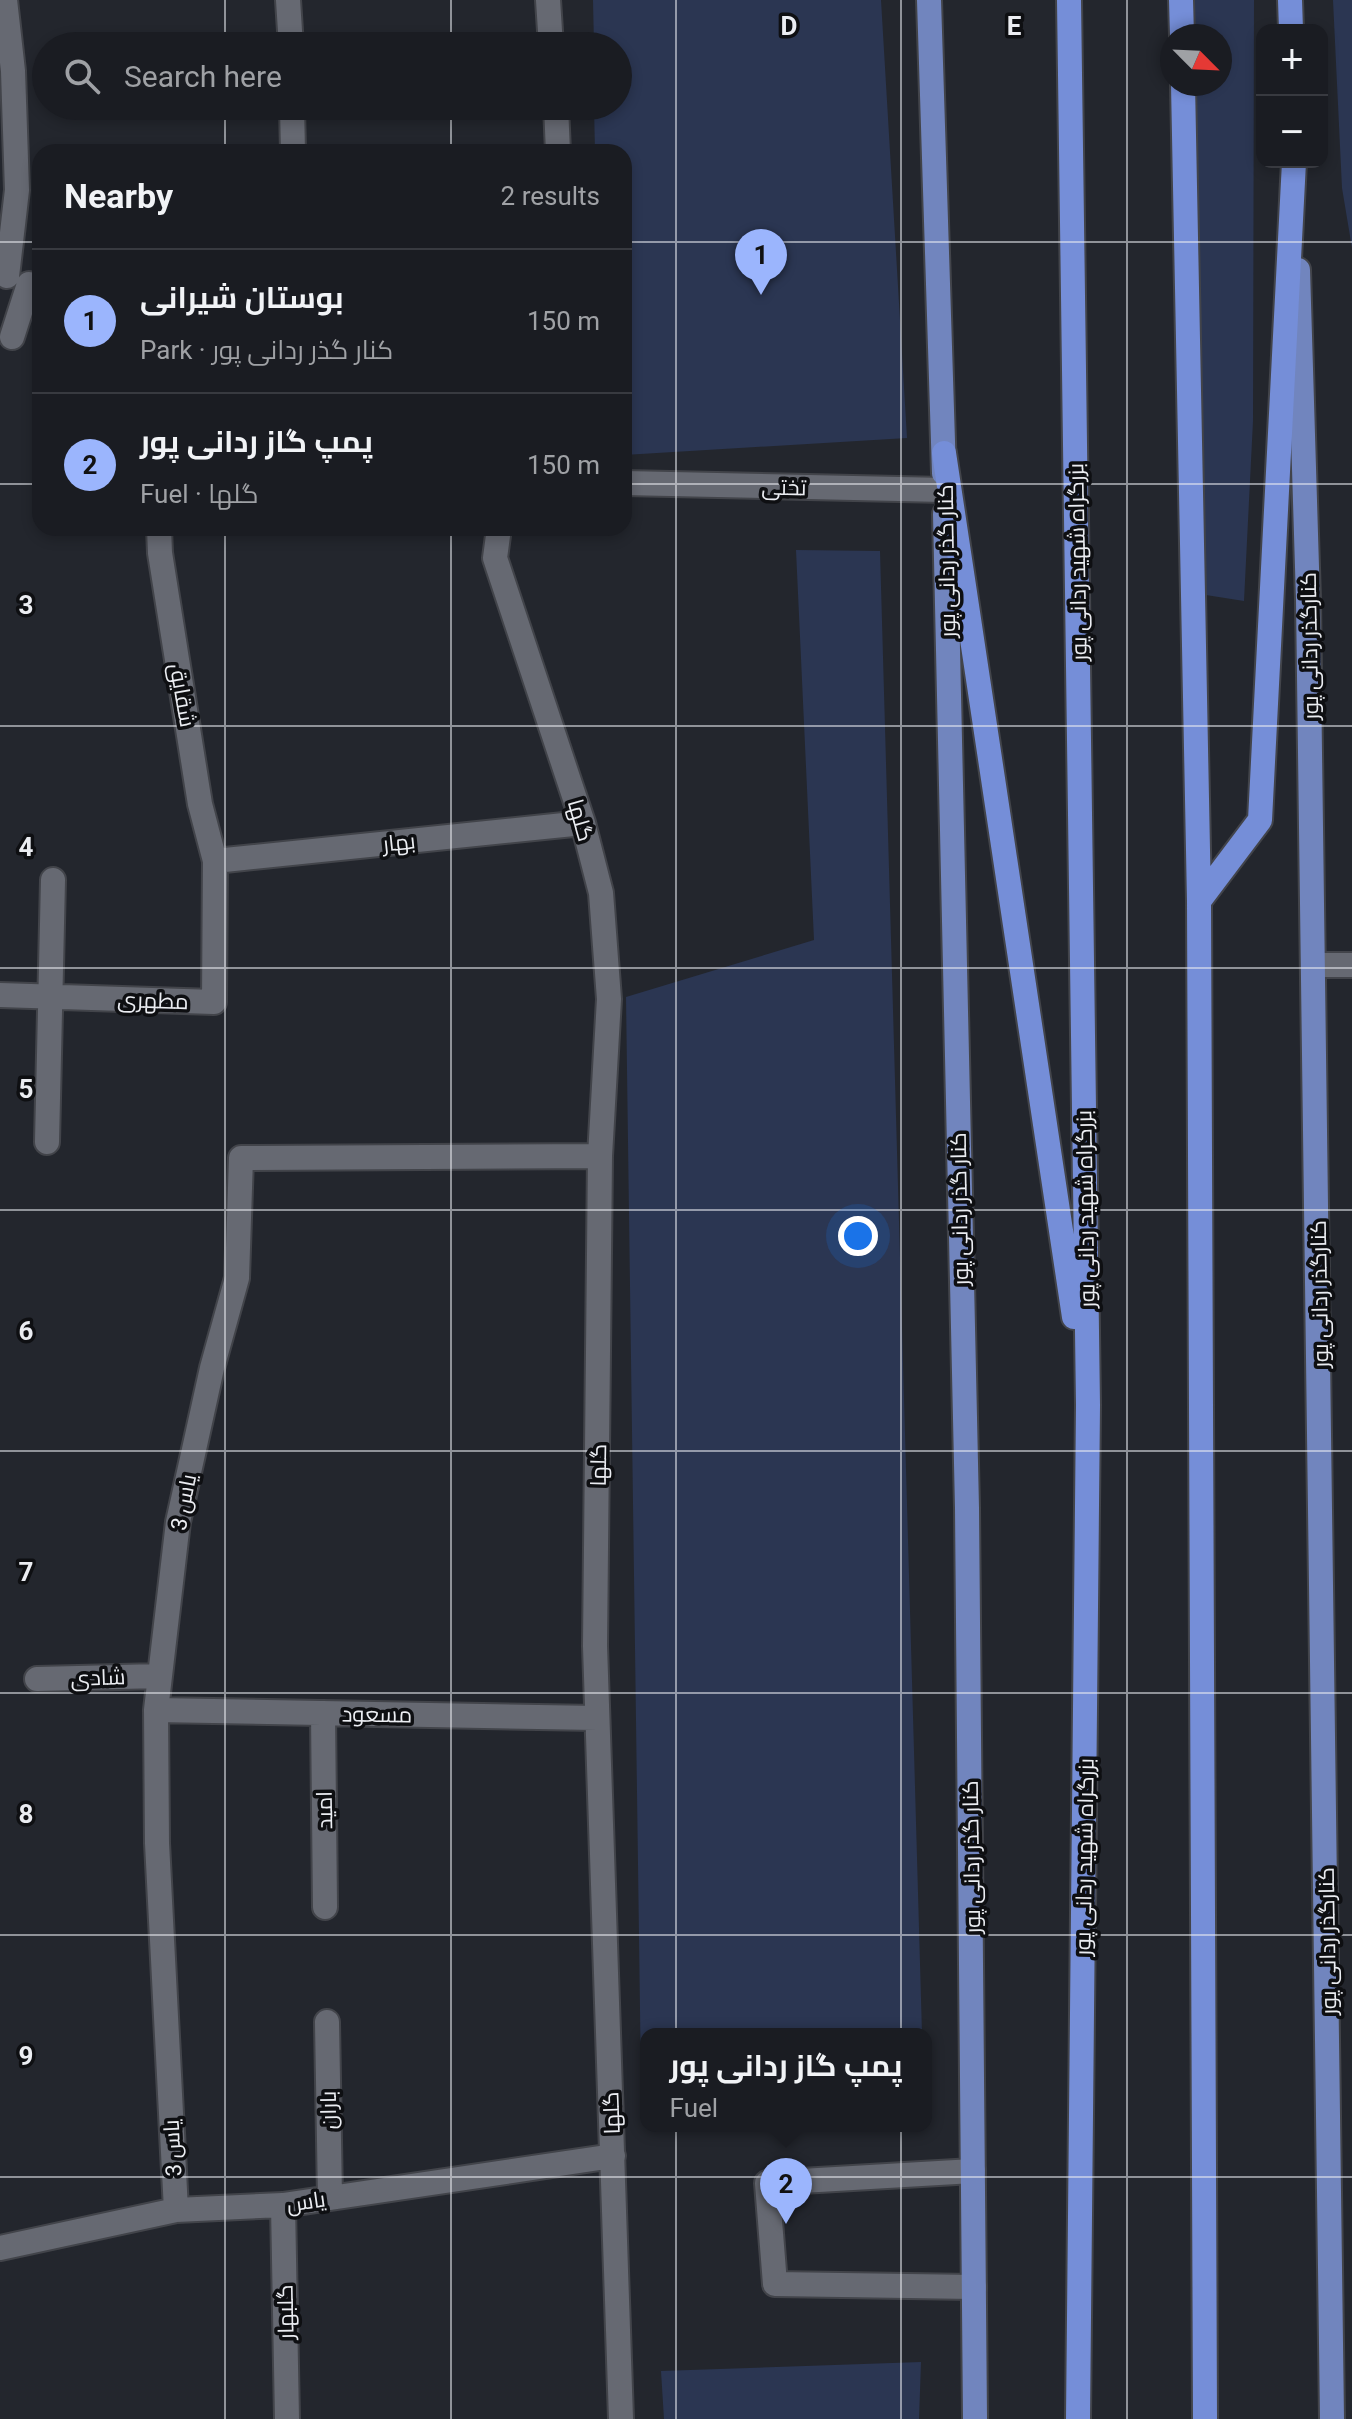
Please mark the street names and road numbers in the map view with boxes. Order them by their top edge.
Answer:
street label: بزرگراه شهید ردانی پور [1063,463,1094,663]
street label: تختی [761,475,807,501]
street label: کنار گذر ردانی پور [933,484,962,640]
street label: کنارگذر ردانی پور [1296,572,1325,722]
street label: شقایق [164,661,200,729]
street label: گلها [562,796,598,844]
street label: بهار [380,828,417,858]
street label: مطهری [117,987,189,1015]
street label: بزرگراه شهید ردانی پور [1071,1110,1102,1310]
street label: کنار گذر ردانی پور [946,1132,975,1288]
street label: کنارگذر ردانی پور [1306,1220,1335,1370]
street label: گلها [586,1443,612,1487]
street label: یاس 3 [166,1472,202,1533]
street label: شادی [70,1664,126,1691]
street label: مسعود [342,1701,412,1728]
street label: بزرگراه شهید ردانی پور [1070,1758,1101,1958]
street label: کنار گذر ردانی پور [958,1780,987,1936]
street label: امید [312,1791,337,1829]
street label: کنارگذر ردانی پور [1314,1867,1343,2017]
street label: باران [316,2090,341,2130]
street label: گلها [598,2091,626,2135]
street label: یاس 3 [159,2119,187,2177]
street label: یاس [285,2186,327,2218]
street label: گلبهار [273,2284,300,2342]

